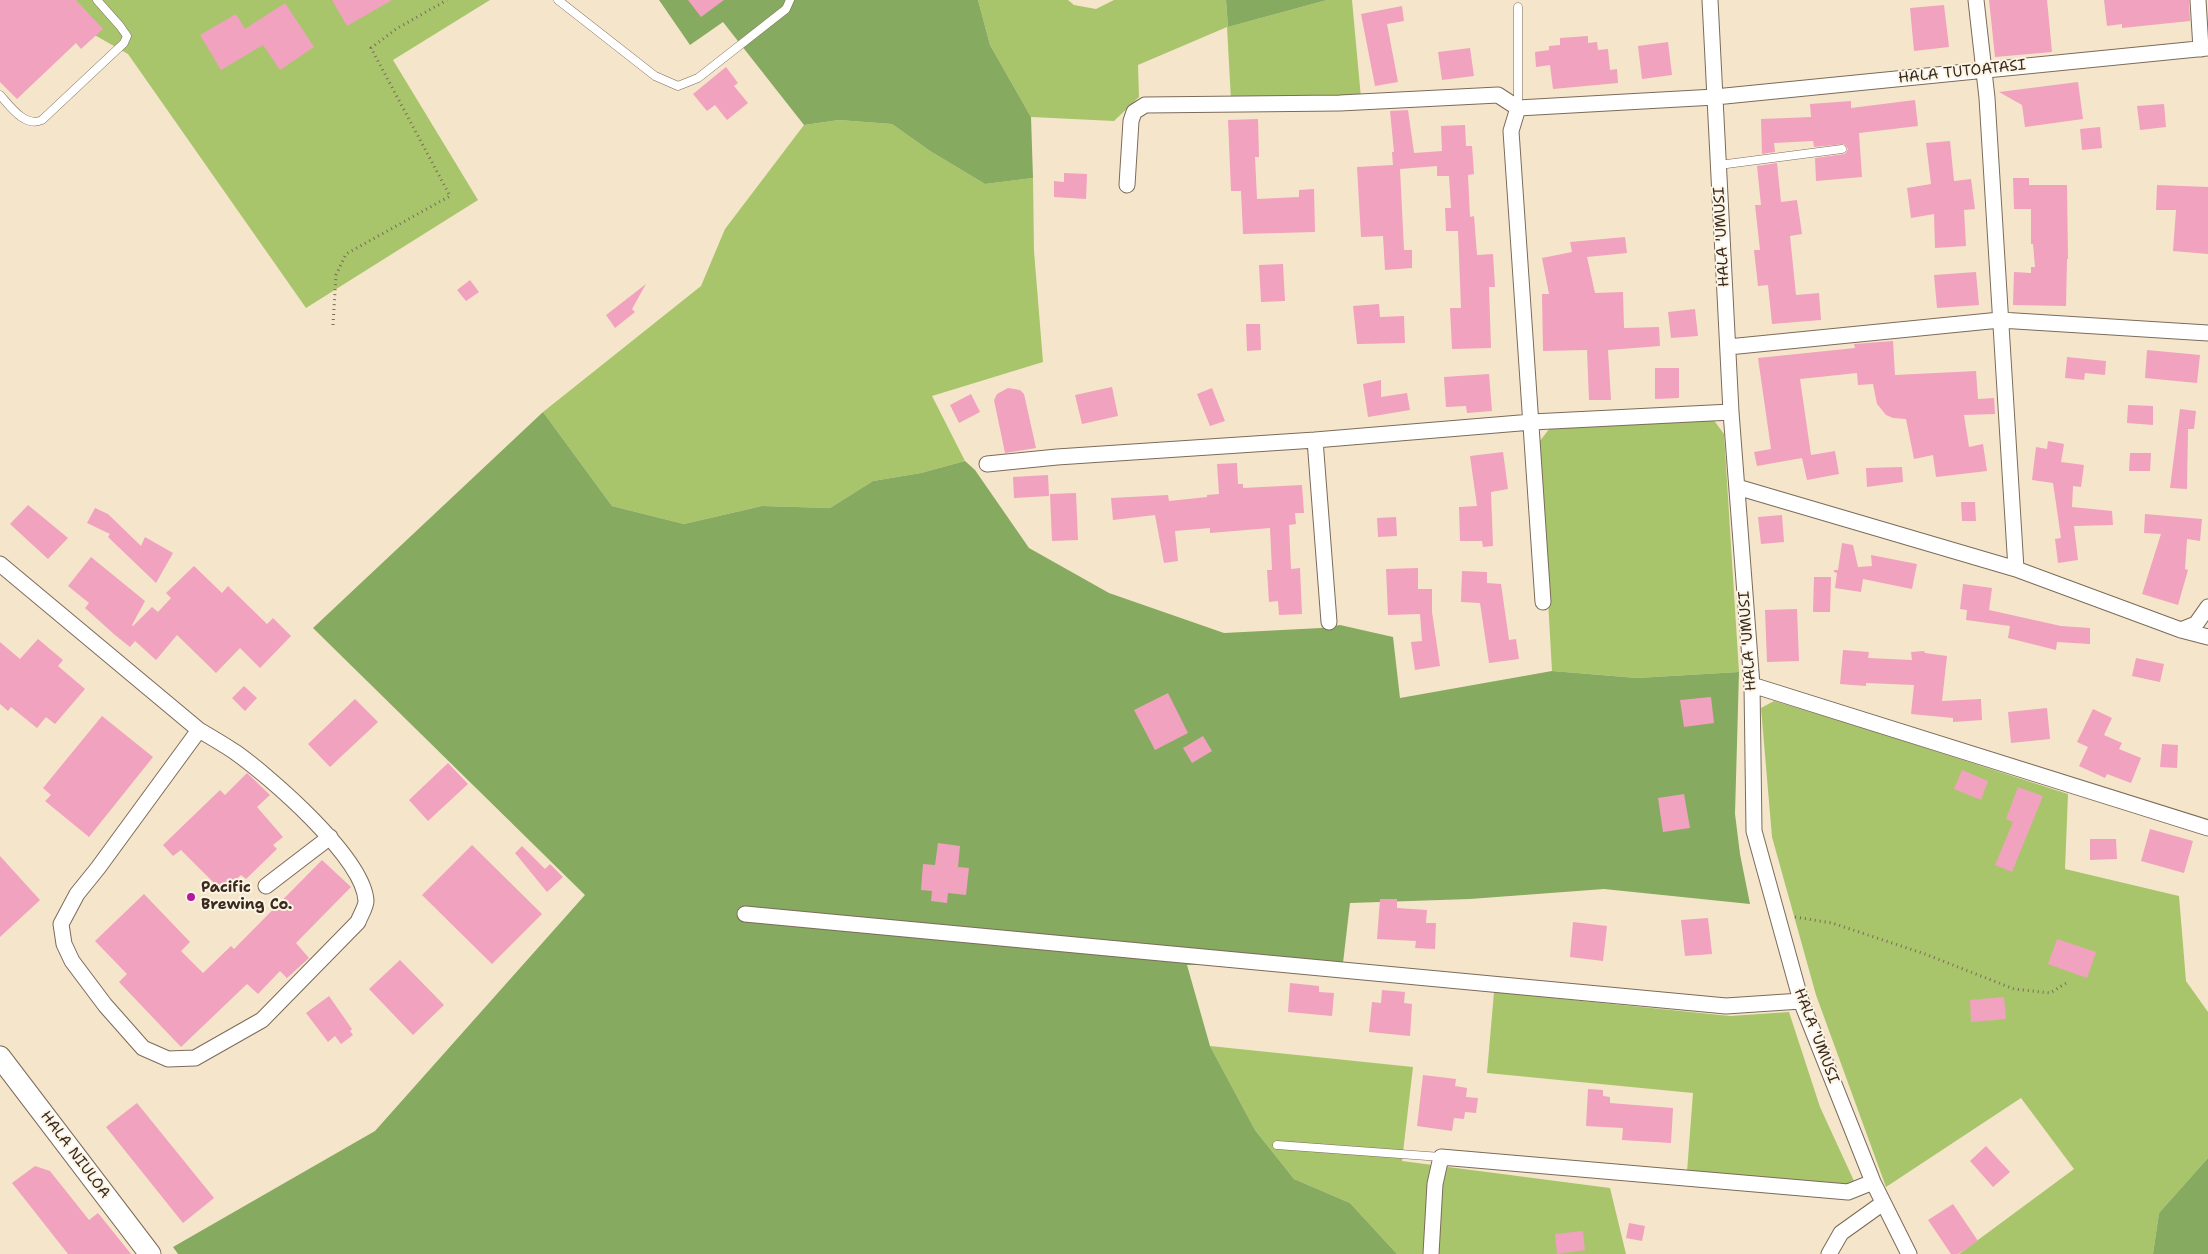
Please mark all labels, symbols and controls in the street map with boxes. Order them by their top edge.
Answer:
street label: HALA TUTOATASI [1897,56,2027,88]
street label: HALA 'UMUSI [1710,186,1734,288]
street label: HALA 'UMUSI [1736,590,1760,692]
place label: Pacific Brewing Co. [201,879,292,914]
marker: Pacific Brewing Co. [185,891,197,903]
street label: HALA 'UMUSI [1790,986,1842,1086]
street label: HALA NIULOA [36,1108,114,1202]

